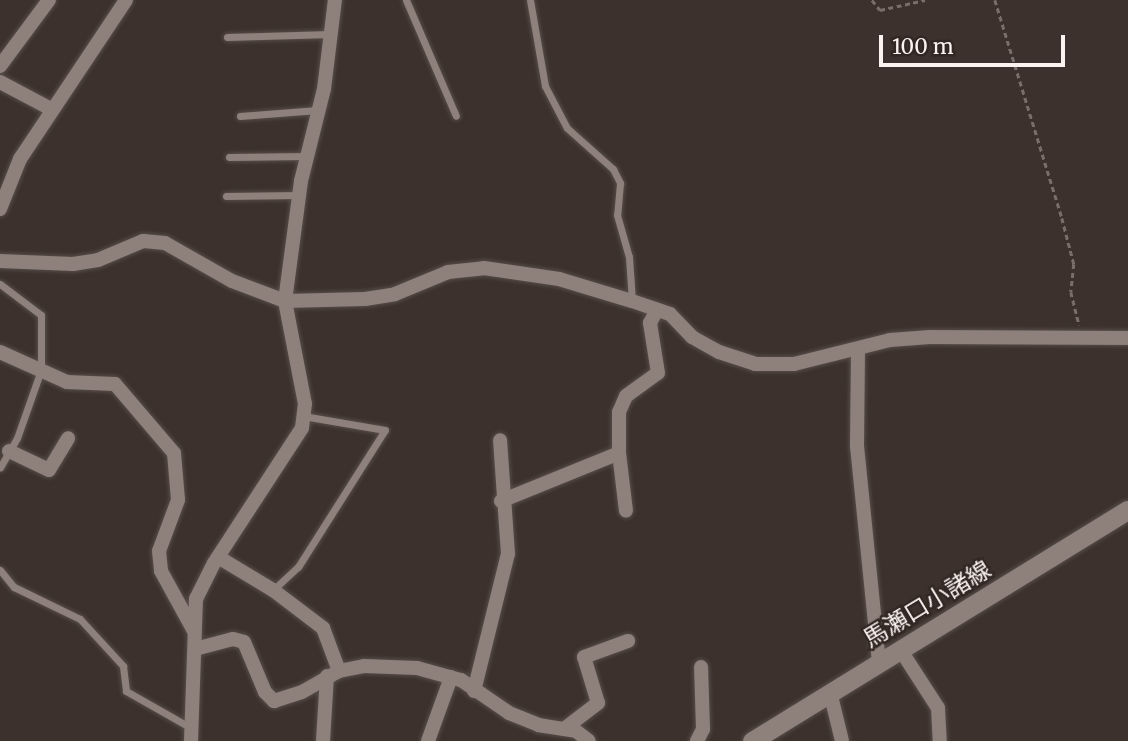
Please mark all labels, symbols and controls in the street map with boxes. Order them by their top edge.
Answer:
scale bar [883,21,1068,65]
text: 100 m [892,33,954,60]
street label: 馬瀬口小諸線 [858,555,996,653]

